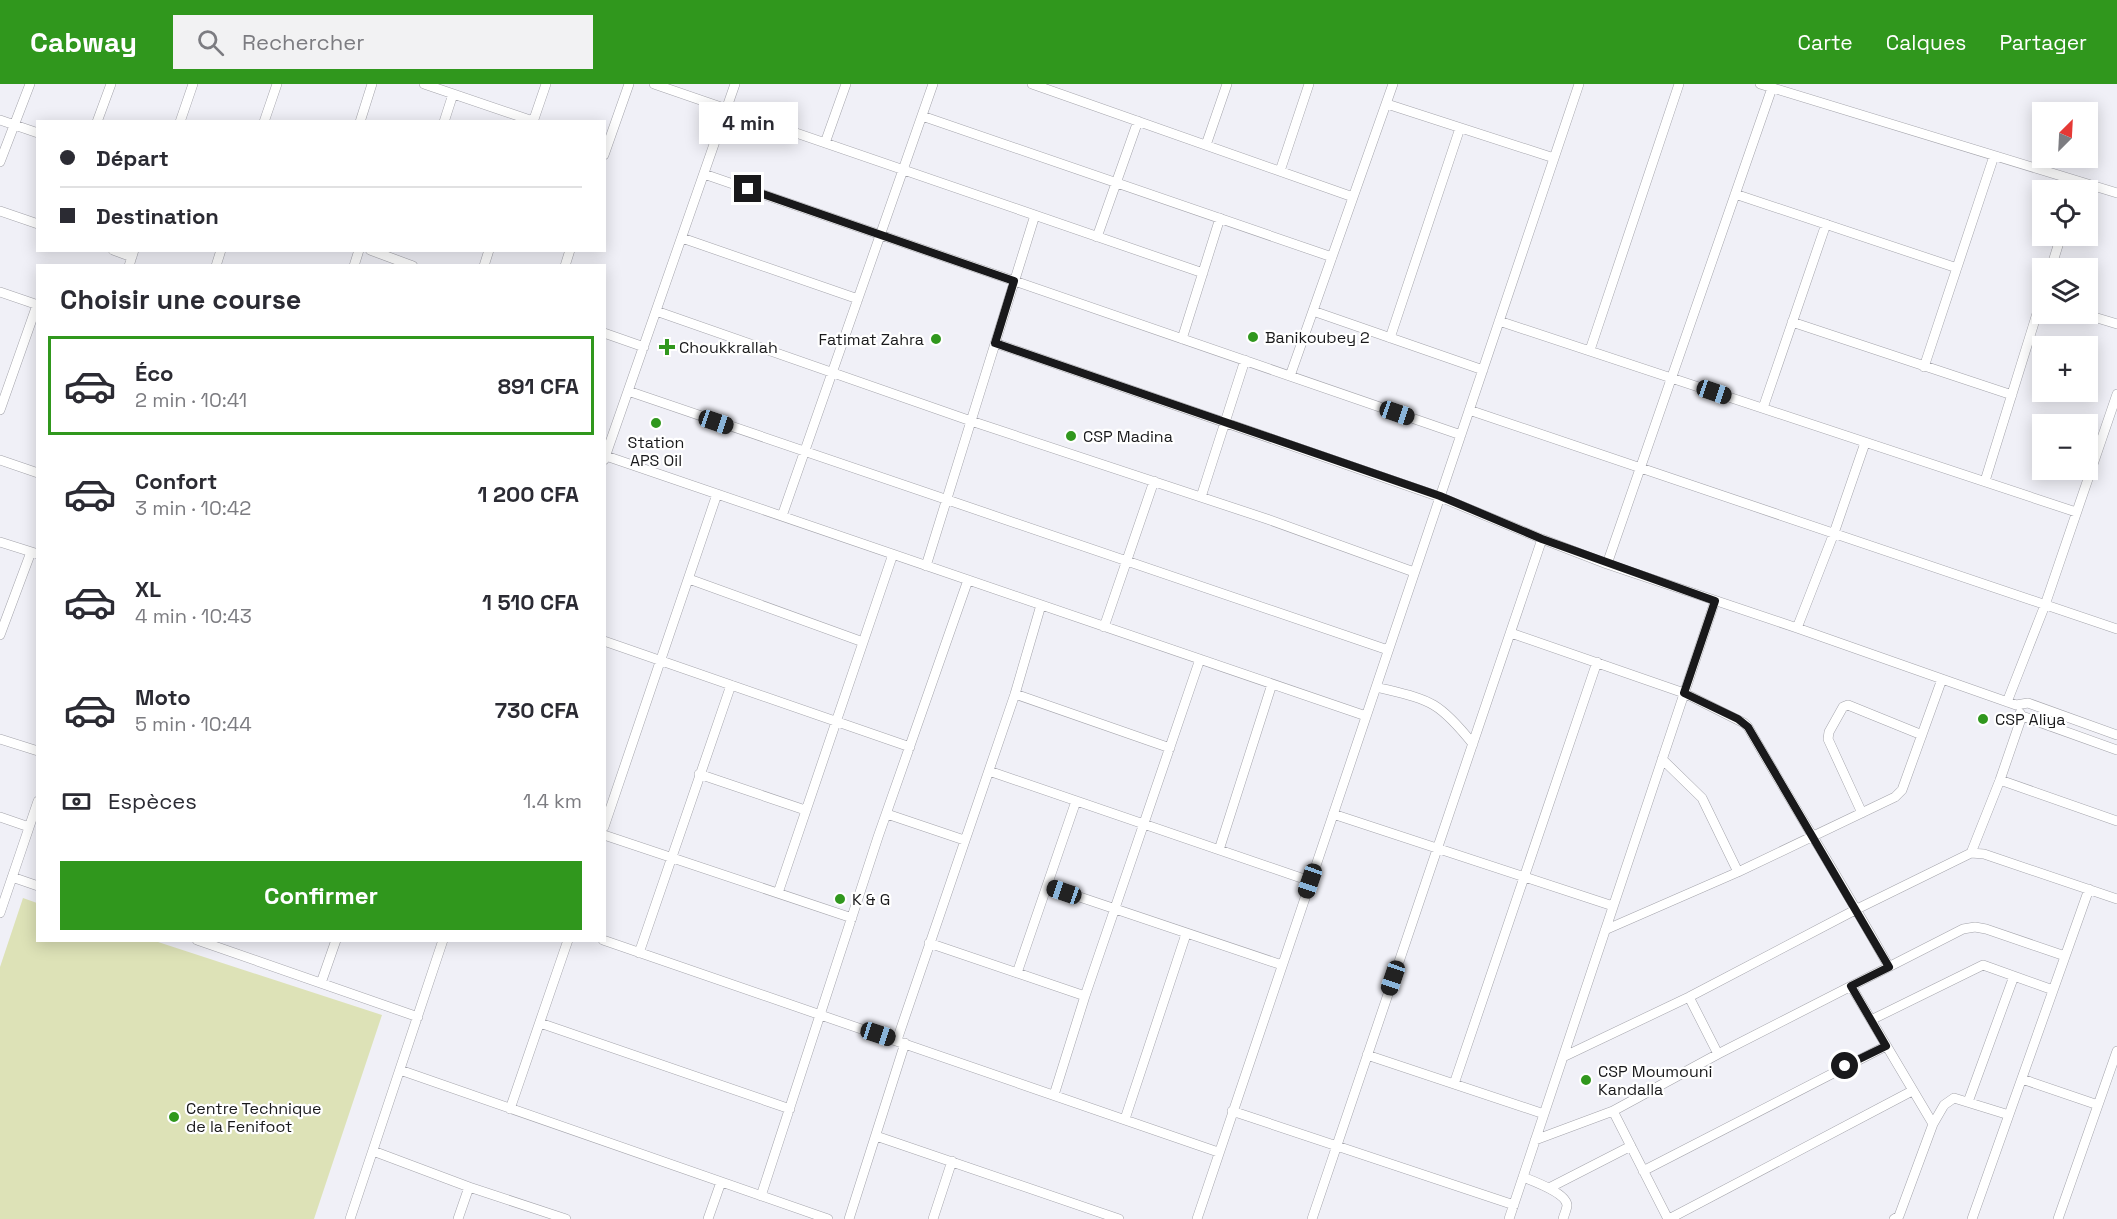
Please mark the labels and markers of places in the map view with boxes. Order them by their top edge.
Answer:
place label: Banikoubey 2 [1265,327,1370,348]
place label: Fatimat Zahra [818,329,924,350]
marker: Banikoubey 2 [1246,330,1260,344]
marker: Fatimat Zahra [929,332,943,346]
place label: Choukkrallah [679,337,778,358]
marker: Choukkrallah [660,340,674,354]
marker: Station APS Oil [649,416,663,430]
place label: CSP Madina [1083,426,1173,447]
marker: CSP Madina [1064,429,1078,443]
place label: Station APS Oil [628,432,684,471]
place label: CSP Aliya [1995,709,2066,730]
marker: CSP Aliya [1976,712,1990,726]
place label: K & G [852,889,890,910]
marker: K & G [833,892,847,906]
place label: CSP Moumouni Kandalla [1598,1061,1713,1100]
marker: CSP Moumouni Kandalla [1579,1073,1593,1087]
place label: Centre Technique de la Fenifoot [186,1098,322,1137]
marker: Centre Technique de la Fenifoot [167,1110,181,1124]

